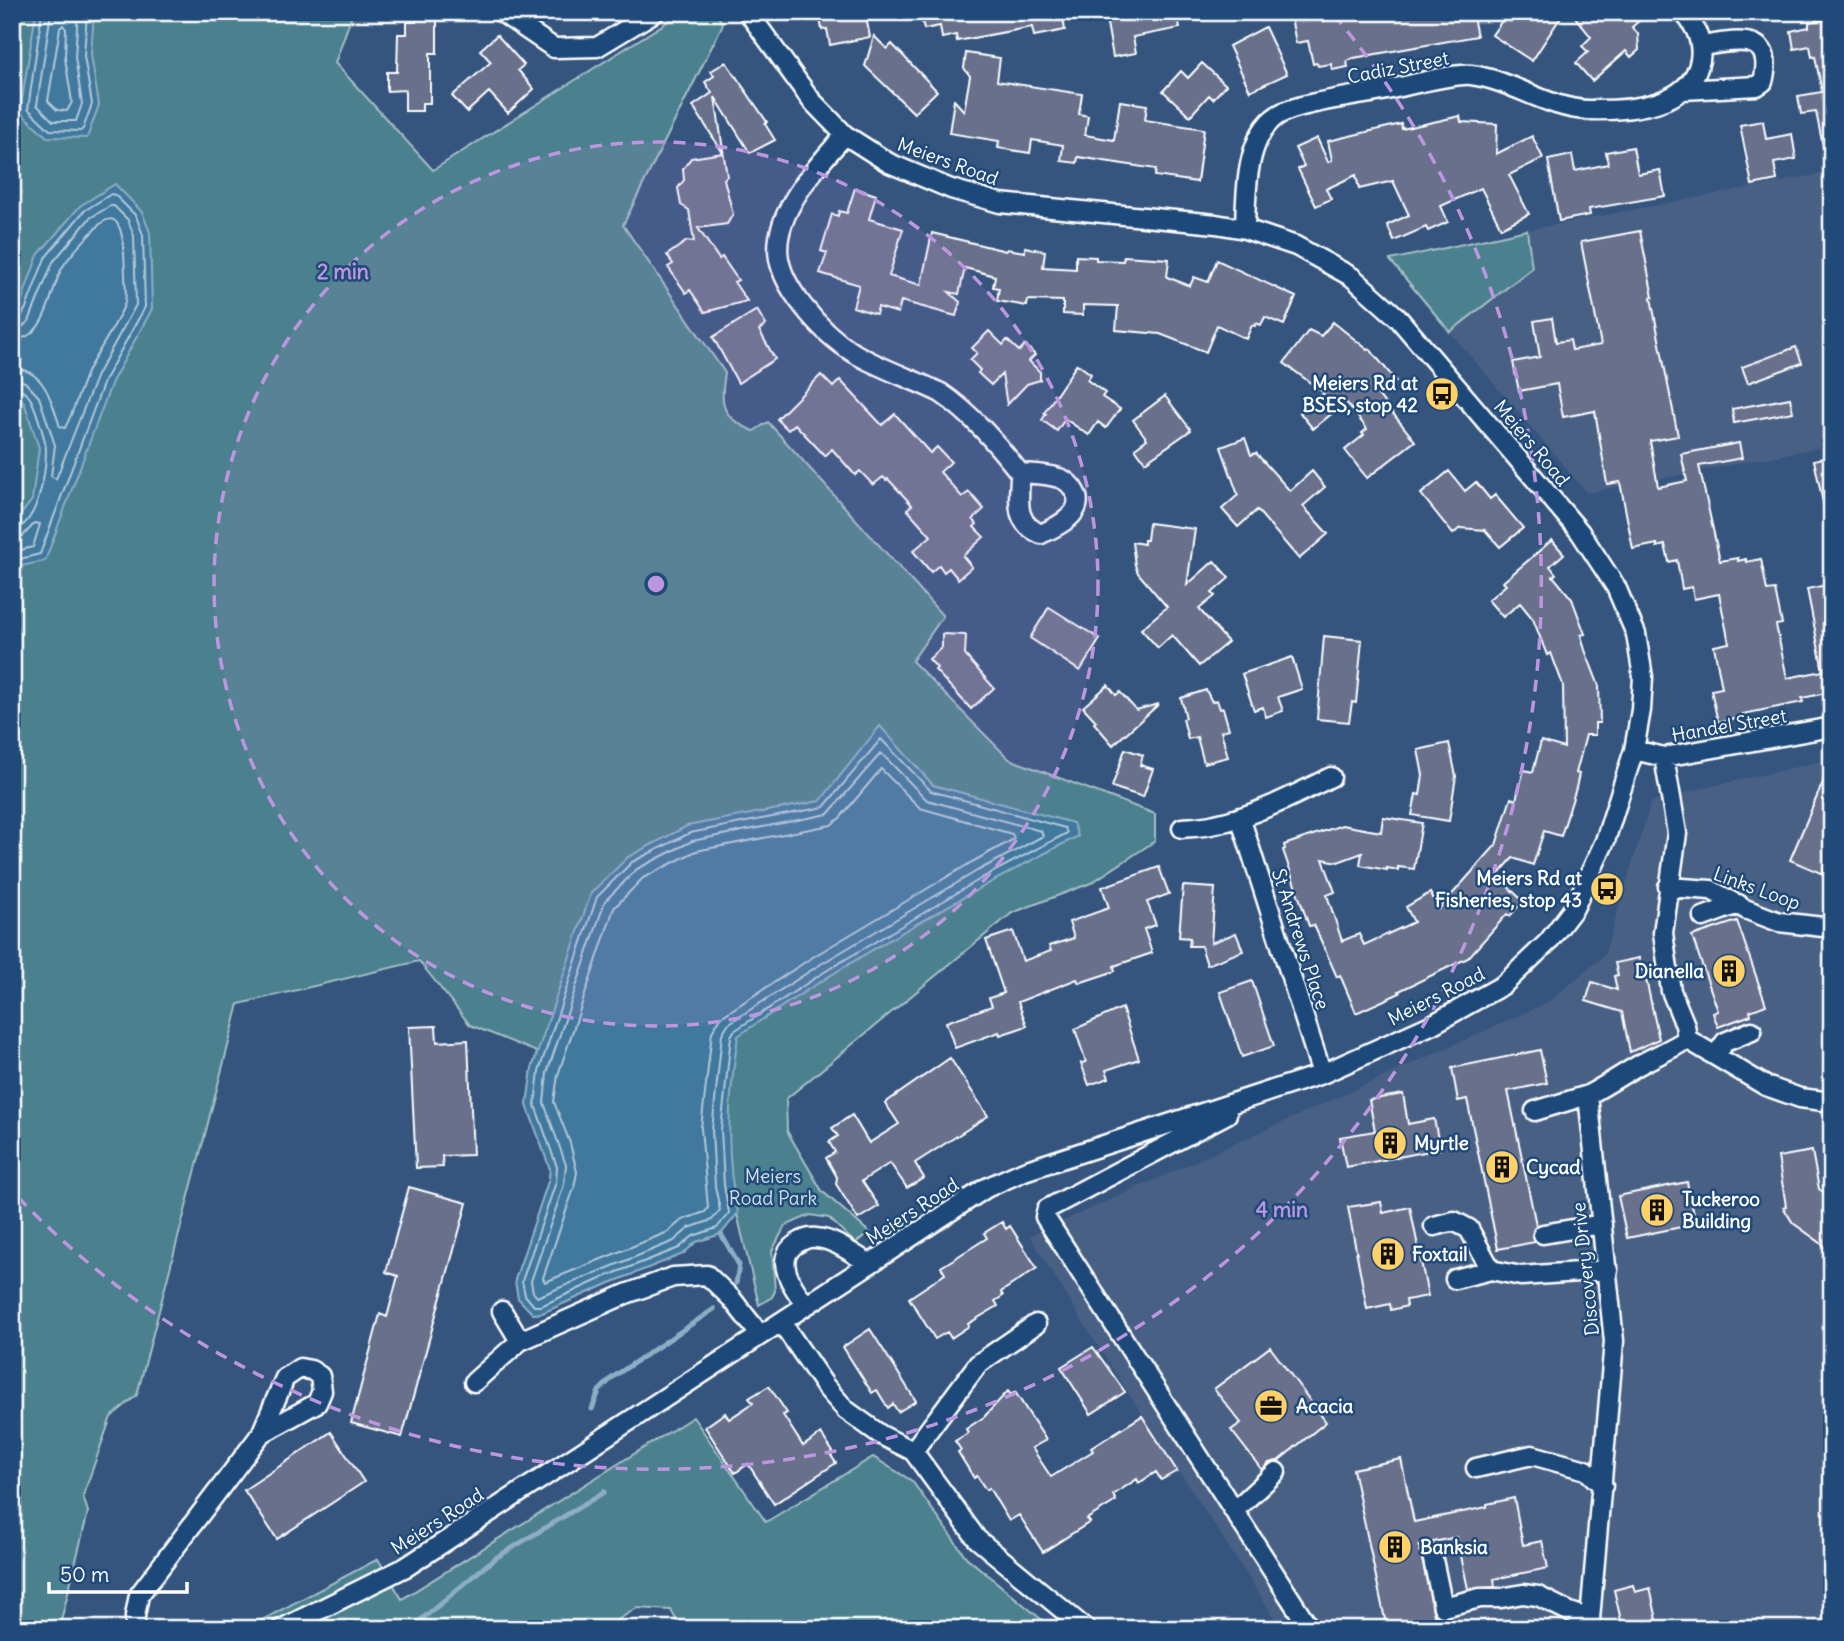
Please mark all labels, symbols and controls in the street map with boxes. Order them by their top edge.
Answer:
street label: Cadiz Street [1345,45,1451,89]
street label: Meiers Road [894,132,1002,190]
text: 2 min [317,258,369,285]
place label: Meiers Rd at BSES, stop 42 [1302,371,1419,417]
bus stop icon: Meiers Rd at BSES, stop 42 [1423,375,1461,413]
street label: Meiers Road [1489,395,1575,491]
centre of rings [644,572,668,596]
street label: Handel Street [1670,703,1788,747]
street label: Links Loop [1710,861,1804,915]
street label: St Andrews Place [1267,865,1335,1013]
place label: Meiers Rd at Fisheries, stop 43 [1435,866,1583,912]
bus stop icon: Meiers Rd at Fisheries, stop 43 [1588,870,1626,908]
building icon: Dianella [1710,952,1748,990]
place label: Dianella [1635,959,1704,983]
street label: Meiers Road [1384,961,1488,1031]
building icon: Myrtle [1371,1124,1409,1162]
place label: Myrtle [1414,1131,1469,1155]
building icon: Cycad [1483,1148,1521,1186]
place label: Cycad [1526,1155,1580,1179]
park label: Meiers Road Park [729,1164,817,1210]
street label: Meiers Road [861,1172,963,1250]
place label: Tuckeroo Building [1682,1187,1760,1233]
building icon: Tuckeroo Building [1638,1191,1676,1229]
text: 4 min [1256,1196,1308,1223]
street label: Discovery Drive [1566,1201,1604,1337]
building icon: Foxtail [1369,1235,1407,1273]
place label: Foxtail [1412,1242,1467,1266]
office icon: Acacia [1252,1387,1290,1425]
place label: Acacia [1296,1394,1353,1418]
street label: Meiers Road [386,1482,488,1560]
building icon: Banksia [1376,1528,1414,1566]
place label: Banksia [1420,1535,1488,1559]
scale bar [49,1550,187,1594]
text: 50 m [60,1561,109,1588]

